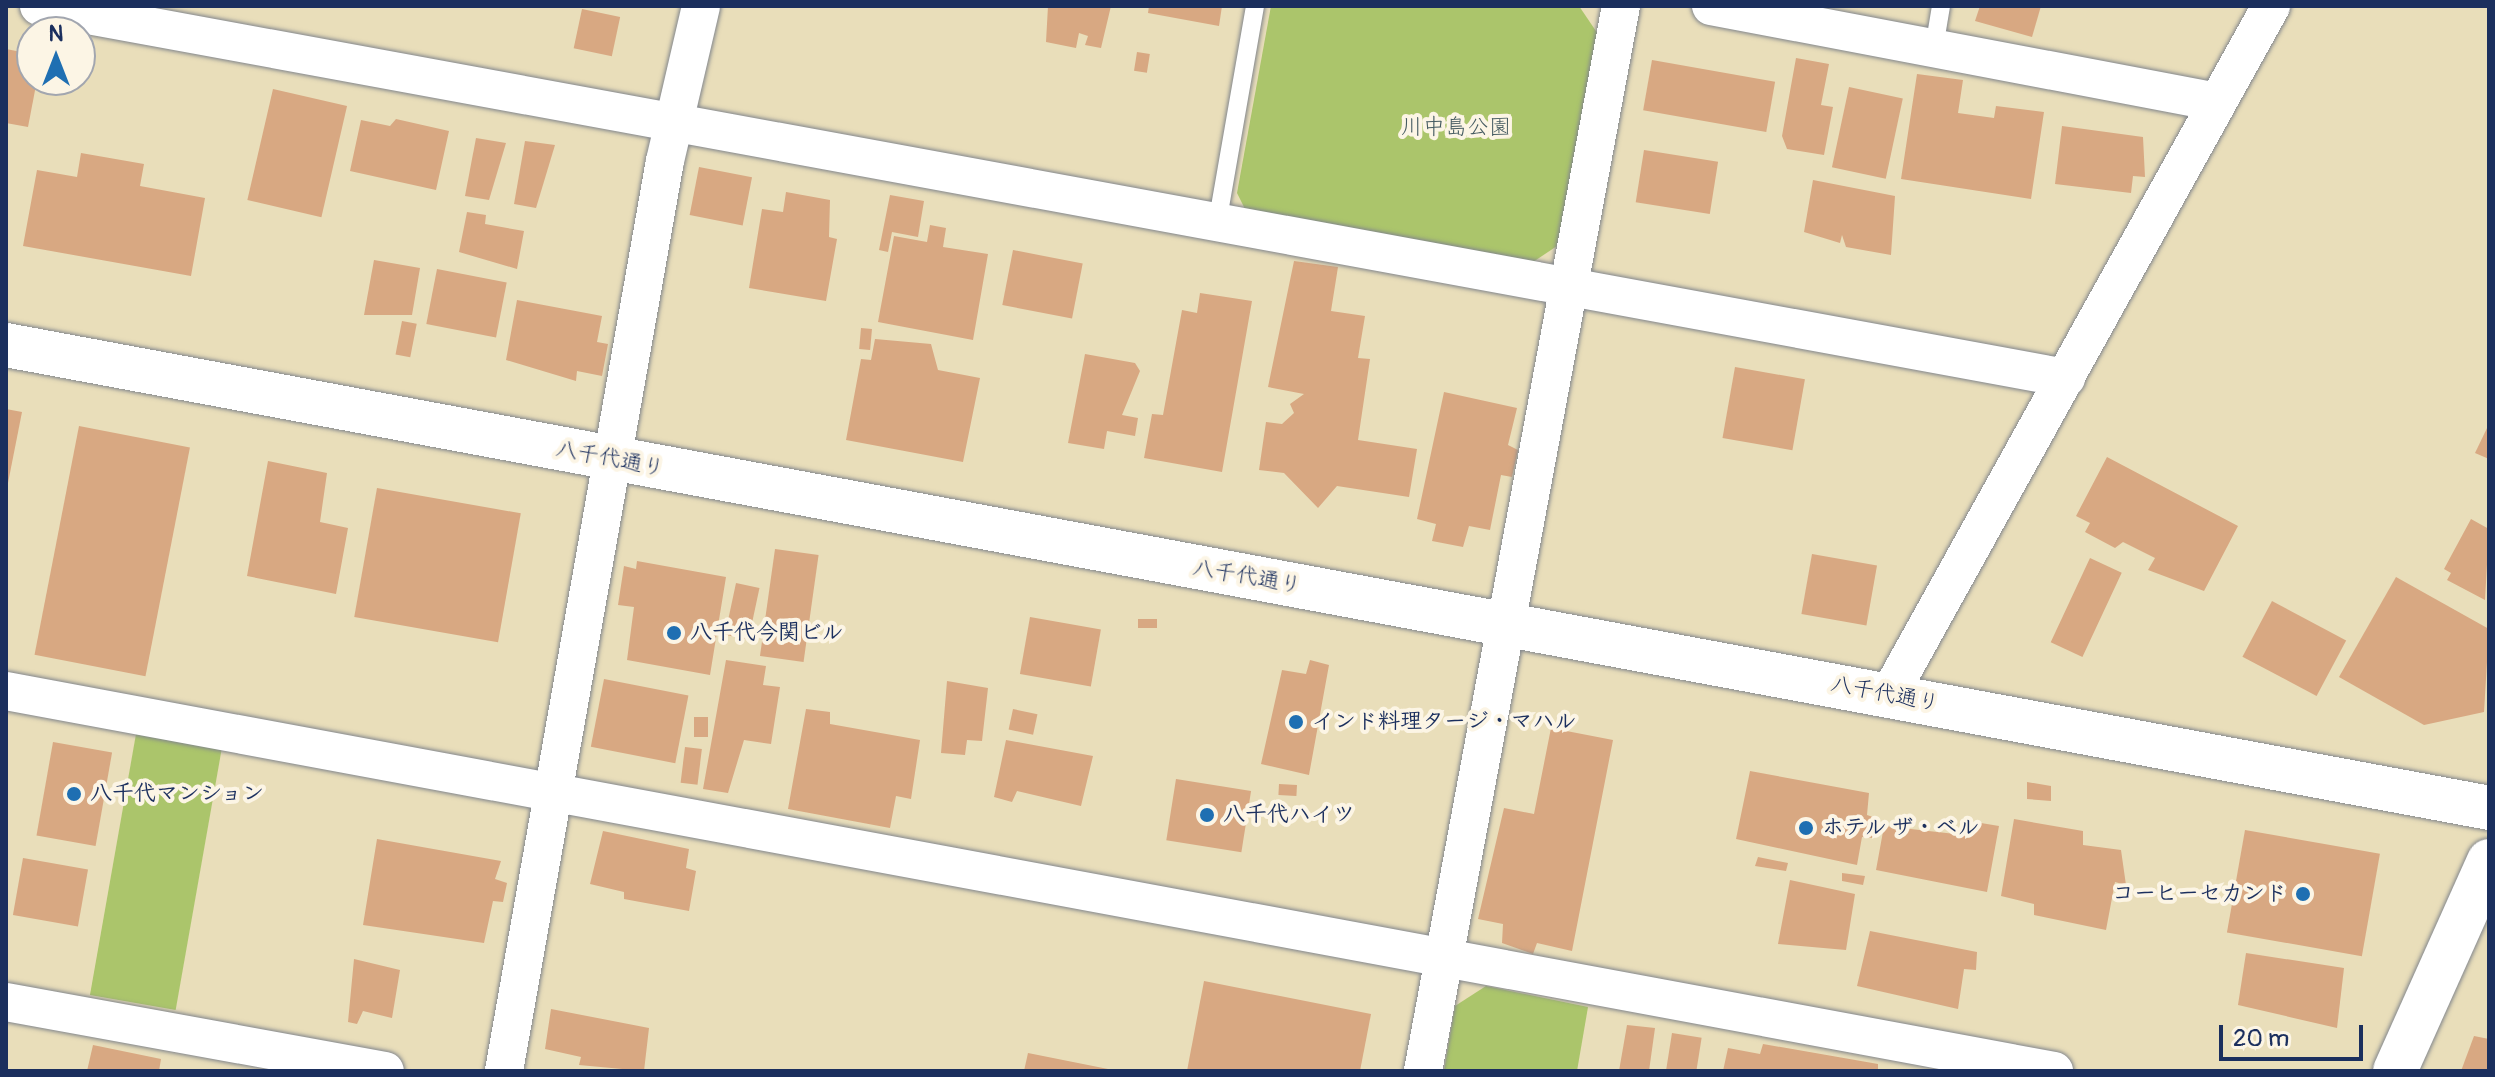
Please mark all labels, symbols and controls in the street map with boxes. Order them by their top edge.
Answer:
north arrow [16,16,96,96]
text: N [49,20,63,48]
park label: 川中島公園 [1401,115,1511,141]
street label: 八千代通り [553,436,667,482]
street label: 八千代通り [1191,554,1303,600]
place label: 八千代今関ビル [690,620,844,646]
marker: 八千代今関ビル [665,624,683,642]
street label: 八千代通り [1828,671,1942,717]
place label: インド料理タージ・マハル [1312,709,1576,735]
marker: インド料理タージ・マハル [1287,713,1305,731]
place label: 八千代マンション [90,781,266,807]
marker: 八千代マンション [65,785,83,803]
place label: 八千代ハイツ [1223,802,1355,828]
marker: 八千代ハイツ [1198,806,1216,824]
place label: ホテル ザ・ベル [1822,815,1981,841]
marker: ホテル ザ・ベル [1797,819,1815,837]
place label: コーヒーセカンド [2111,881,2287,907]
marker: コーヒーセカンド [2294,885,2312,903]
scale bar [2223,1009,2367,1059]
text: 20 m [2233,1024,2289,1053]

